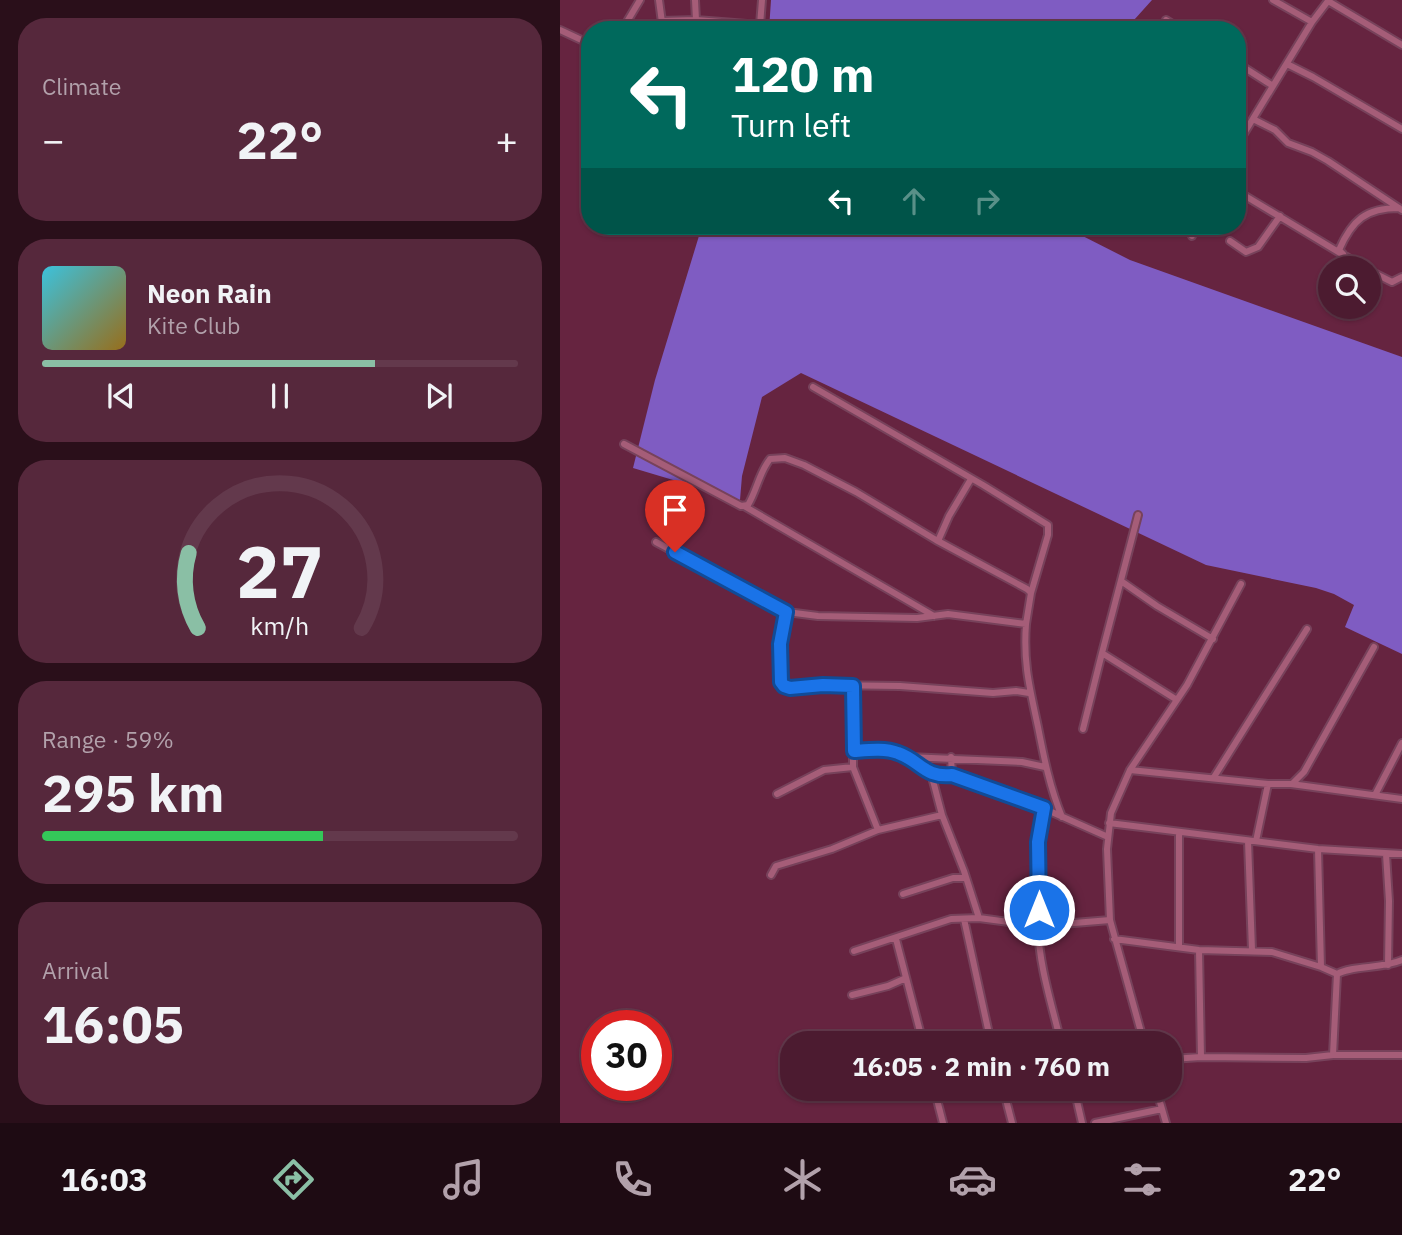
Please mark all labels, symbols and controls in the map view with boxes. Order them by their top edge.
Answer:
text: 120 m [731,42,875,105]
icon: left [616,49,707,140]
text: Climate [42,71,121,101]
text: Turn left [731,104,851,146]
text: 22° [237,106,323,173]
text: − [42,115,65,164]
text: + [495,115,518,164]
icon: left [822,182,860,220]
icon: ahead [895,182,933,220]
icon: right [968,182,1006,220]
map controls [1318,256,1381,319]
button: search [1318,256,1381,319]
text: Neon Rain [147,276,272,310]
text: Kite Club [147,310,240,340]
icon: previous [102,377,140,415]
icon: pause [261,377,299,415]
icon: next [420,377,458,415]
pin [645,480,705,552]
icon: arrive [656,491,694,529]
text: 27 [236,523,324,618]
text: km/h [251,608,309,641]
text: Range · 59% [42,724,174,754]
text: 295 km [42,759,224,826]
position arrow [1002,873,1076,947]
text: Arrival [42,955,109,985]
text: 16:05 [42,990,184,1057]
speed limit sign: 30 [581,1010,672,1101]
text: 16:05 · 2 min · 760 m [852,1049,1110,1083]
icon: directions [269,1155,318,1204]
icon: music [439,1155,488,1204]
icon: phone [608,1155,657,1204]
icon: climate [778,1155,827,1204]
icon: car [948,1155,997,1204]
icon: filters [1118,1155,1167,1204]
text: 16:03 [60,1158,148,1200]
text: 22° [1288,1158,1342,1200]

